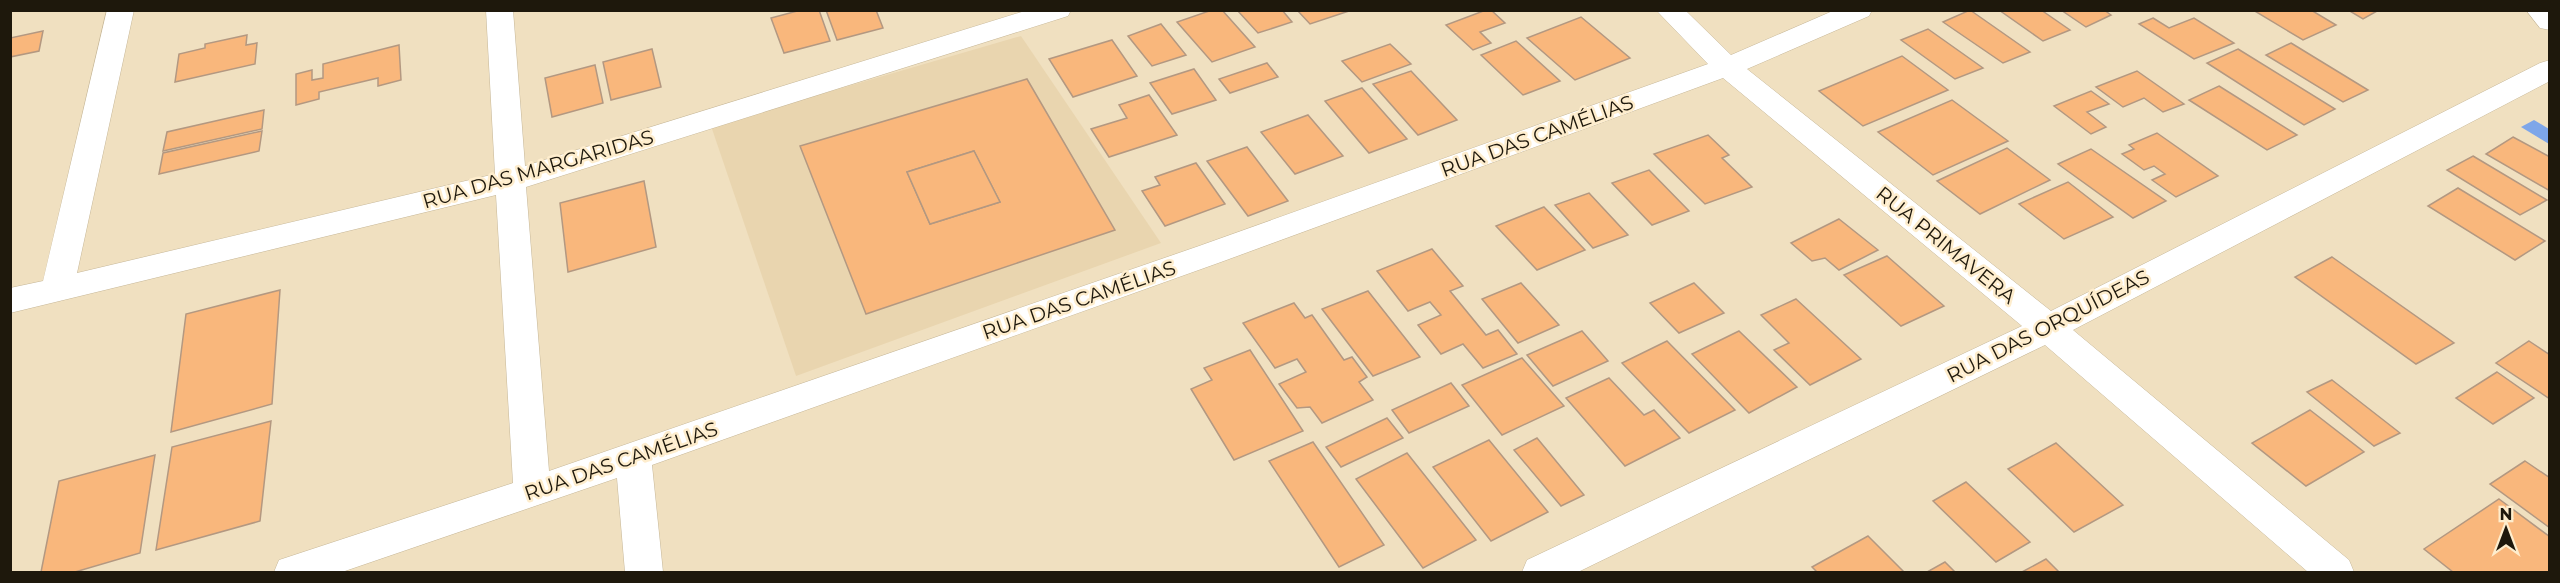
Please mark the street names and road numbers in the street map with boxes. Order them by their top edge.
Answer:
street label: RUA DAS CAMÉLIAS [1438,90,1636,182]
street label: RUA DAS MARGARIDAS [420,125,656,213]
street label: RUA PRIMAVERA [1871,181,2021,309]
street label: RUA DAS CAMÉLIAS [979,256,1179,344]
street label: RUA DAS ORQUÍDEAS [1943,264,2153,388]
street label: RUA DAS CAMÉLIAS [521,417,721,505]

